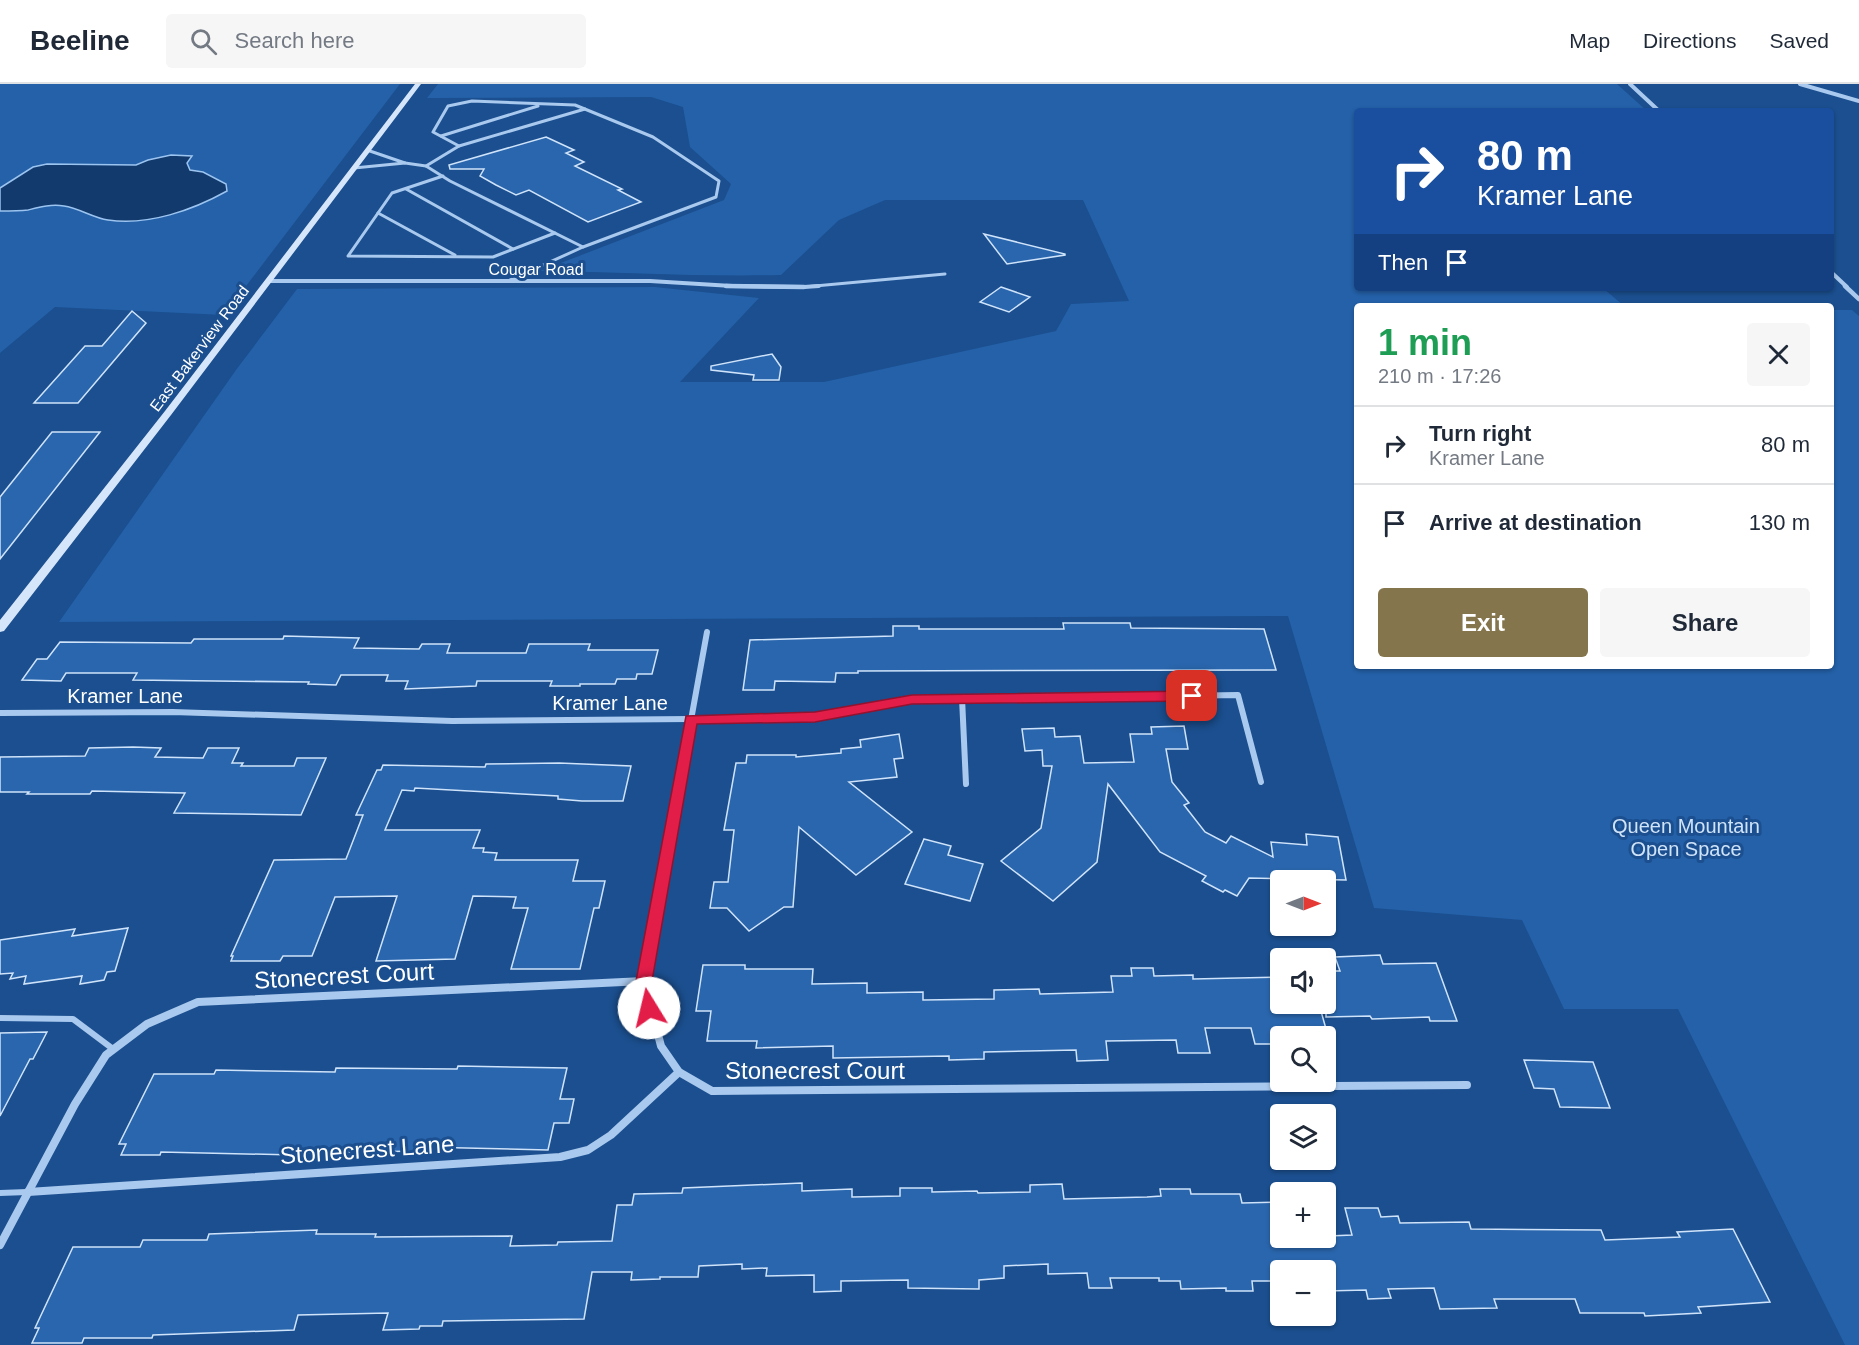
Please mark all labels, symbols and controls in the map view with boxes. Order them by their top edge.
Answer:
search box [166,14,586,68]
text: Beeline [30,25,130,56]
icon: search [187,25,220,58]
text: Search here [235,28,354,53]
text: Map [1569,29,1610,52]
text: Directions [1643,29,1736,52]
text: Saved [1769,29,1829,52]
icon: right [1378,132,1456,210]
text: 80 m [1477,132,1573,179]
text: Kramer Lane [1477,181,1633,211]
icon: arrive [1440,246,1473,279]
text: Then [1378,250,1428,275]
street label: Cougar Road [488,261,584,278]
street label: East Bakerview Road [147,282,252,414]
text: 1 min [1378,322,1472,363]
button: close [1747,323,1810,386]
text: 210 m · 17:26 [1378,365,1501,387]
text: Turn right [1429,421,1531,446]
icon: right [1378,429,1411,462]
text: 80 m [1761,432,1810,457]
text: Kramer Lane [1429,447,1545,469]
icon: arrive [1378,507,1411,540]
text: Arrive at destination [1429,510,1642,535]
text: 130 m [1749,510,1810,535]
button: Exit [1378,588,1588,657]
button: Share [1600,588,1810,657]
pin [1166,670,1217,721]
icon: arrive [1175,679,1208,712]
street label: Kramer Lane [67,685,183,707]
street label: Kramer Lane [552,692,668,714]
park label: Queen Mountain Open Space [1612,815,1760,860]
north arrow [1270,870,1336,936]
map controls [1270,870,1336,1326]
button: sound [1270,948,1336,1014]
street label: Stonecrest Court [253,957,435,994]
position arrow [617,976,681,1040]
button: search [1270,1026,1336,1092]
street label: Stonecrest Court [725,1057,905,1084]
button: layers [1270,1104,1336,1170]
street label: Stonecrest Lane [279,1130,455,1169]
button: + [1270,1182,1336,1248]
button: − [1270,1260,1336,1326]

